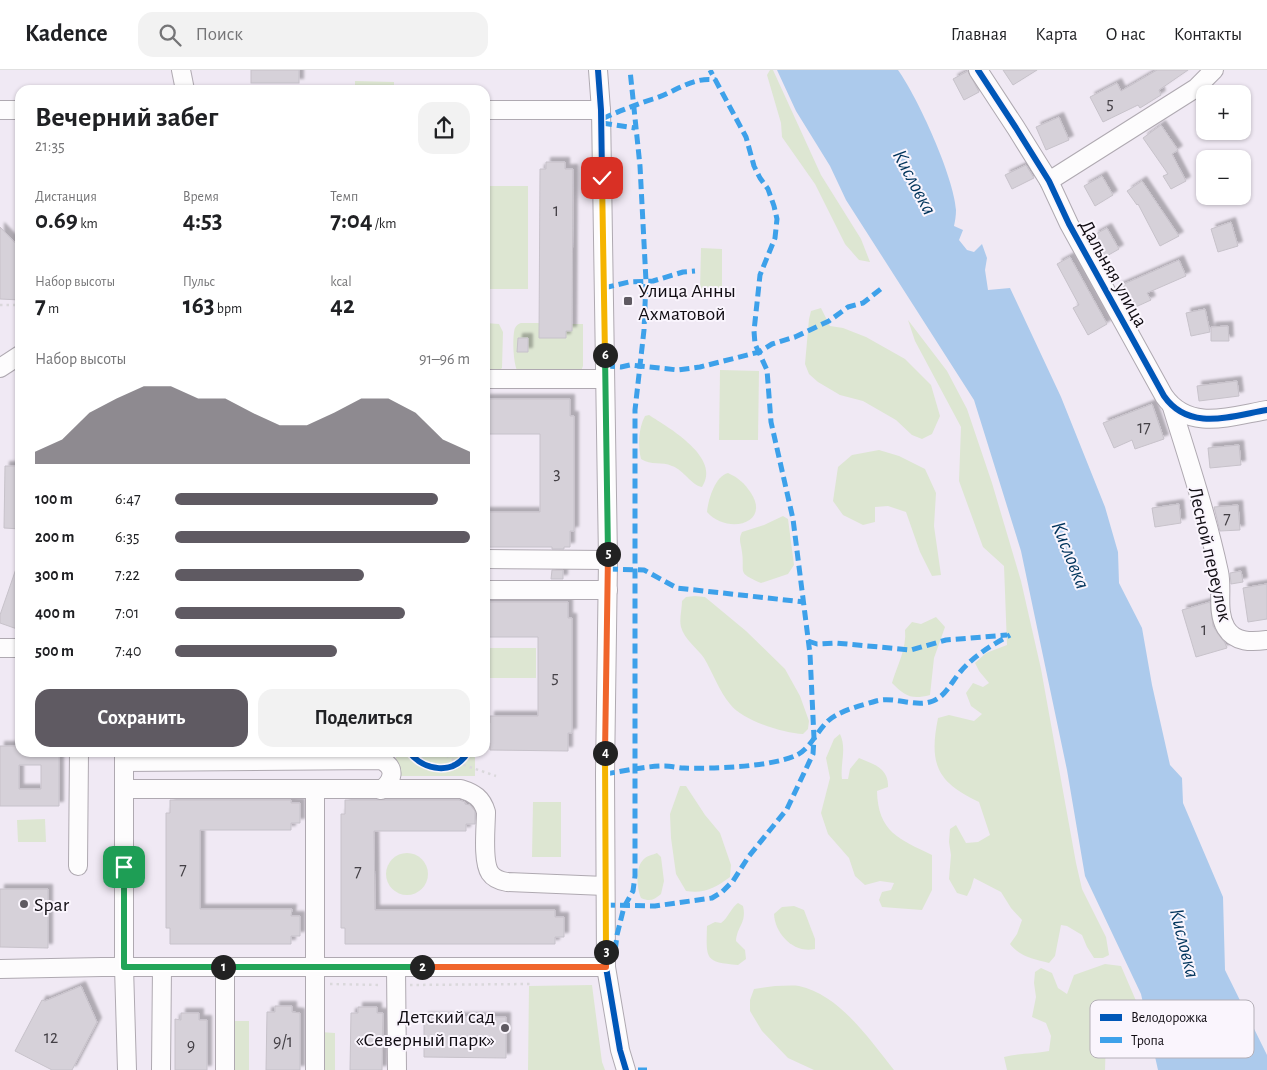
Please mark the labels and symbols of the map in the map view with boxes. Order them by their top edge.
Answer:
house number: 5 [1106,95,1114,113]
water label: Кисловка [889,146,940,218]
pin [581,157,623,199]
house number: 1 [553,202,559,220]
street label: Дальняя улица [1075,216,1151,331]
place label: Улица Анны Ахматовой [638,281,736,324]
marker: Улица Анны Ахматовой [622,295,634,307]
pin: 6 [592,342,618,368]
house number: 17 [1137,419,1151,437]
house number: 3 [553,465,561,483]
street label: Лесной переулок [1185,485,1235,624]
house number: 7 [1223,510,1231,528]
water label: Кисловка [1048,519,1093,592]
pin: 5 [596,542,620,566]
house number: 1 [1201,621,1207,639]
house number: 5 [551,669,559,687]
pin: 4 [592,740,618,766]
pin [103,846,145,888]
house number: 7 [179,861,187,879]
house number: 7 [354,863,362,881]
place label: Spar [34,895,70,915]
marker: Spar [18,898,30,910]
water label: Кисловка [1166,906,1203,980]
pin: 3 [594,940,618,964]
pin: 1 [210,954,236,980]
pin: 2 [410,954,434,980]
legend [1090,1000,1254,1058]
place label: Детский сад «Северный парк» [355,1007,495,1050]
text: Велодорожка [1131,1011,1208,1025]
marker: Детский сад «Северный парк» [499,1022,511,1034]
house number: 12 [44,1029,58,1047]
house number: 9/1 [273,1033,293,1051]
text: Тропа [1131,1034,1165,1048]
house number: 9 [187,1037,195,1055]

